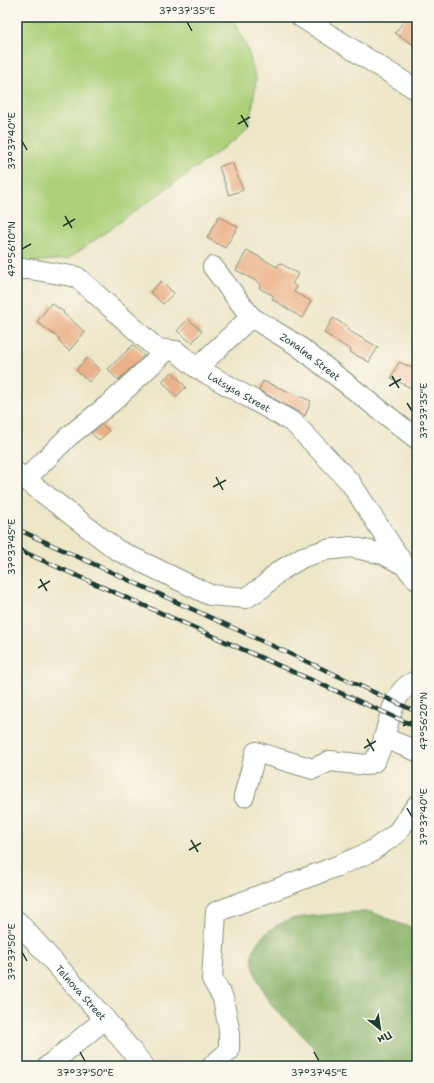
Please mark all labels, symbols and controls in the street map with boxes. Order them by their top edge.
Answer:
text: 37°37'35"E [159,4,215,17]
text: 37°37'40"E [5,112,18,170]
text: 47°56'10"N [5,221,18,277]
street label: Zonalna Street [277,330,343,383]
street label: Latsysa Street [205,369,273,415]
text: 37°37'35"E [417,383,430,439]
text: 37°37'45"E [5,519,18,575]
text: 47°56'20"N [417,692,430,750]
text: 37°37'40"E [417,788,430,846]
text: 37°37'50"E [5,923,18,981]
street label: Telnova Street [53,962,109,1023]
north arrow [360,1009,400,1049]
text: Пн [375,1027,395,1047]
text: 37°37'50"E [56,1066,114,1079]
text: 37°37'45"E [291,1066,347,1079]

